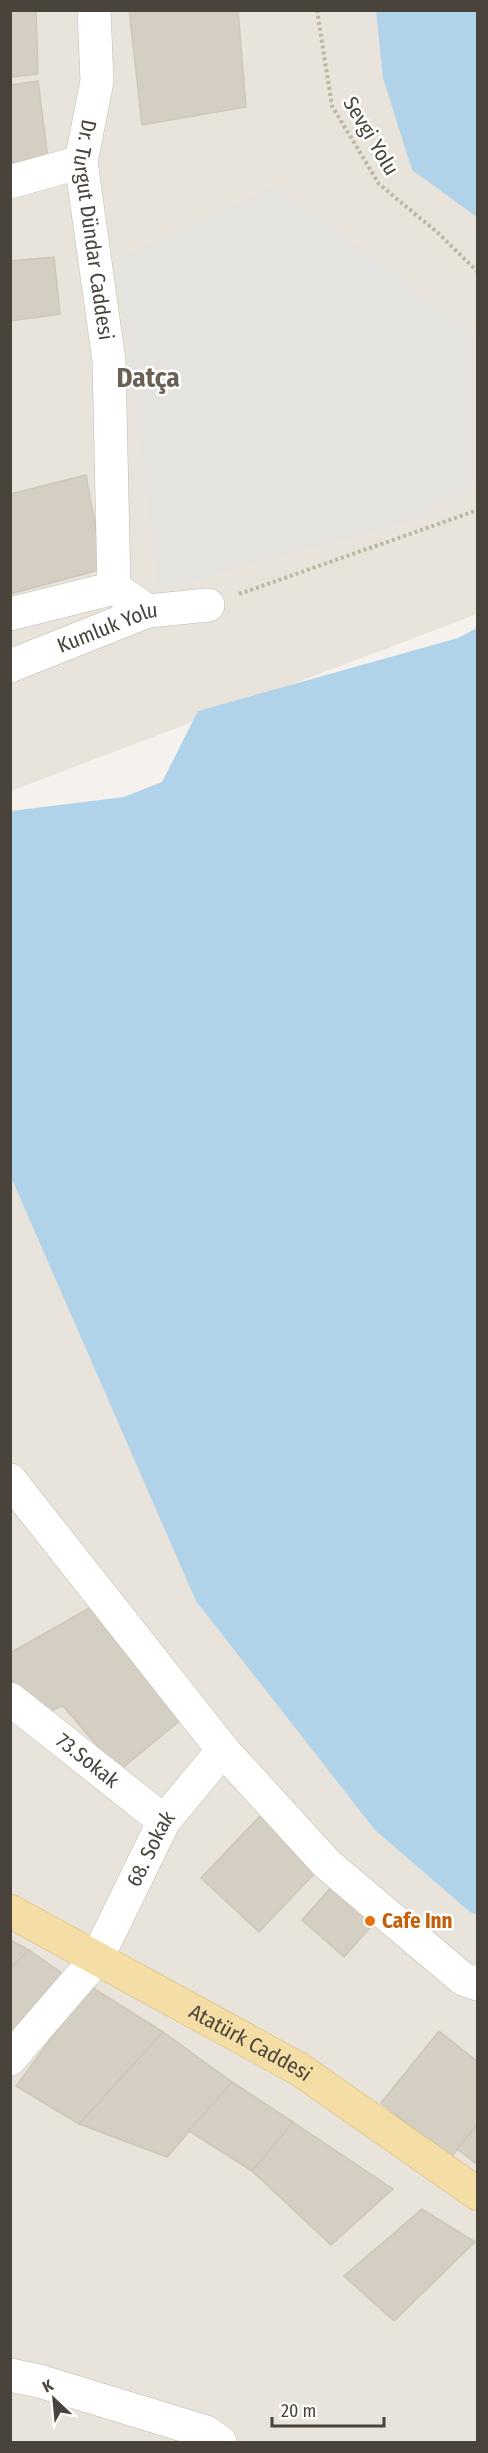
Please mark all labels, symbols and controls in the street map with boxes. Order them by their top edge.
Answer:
street label: Sevgi Yolu [337,92,405,180]
street label: Dr. Turgut Dündar Caddesi [67,117,119,342]
district label: Datça [116,362,180,394]
street label: Kumluk Yolu [53,597,159,659]
street label: 73.Sokak [51,1728,125,1794]
street label: 68. Sokak [121,1805,180,1891]
place label: Cafe Inn [382,1908,453,1934]
marker: Cafe Inn [363,1914,377,1928]
street label: Atatürk Caddesi [185,1998,317,2087]
north arrow [24,2369,84,2429]
text: K [39,2375,57,2397]
scale bar [272,2390,384,2428]
text: 20 m [281,2400,316,2422]

